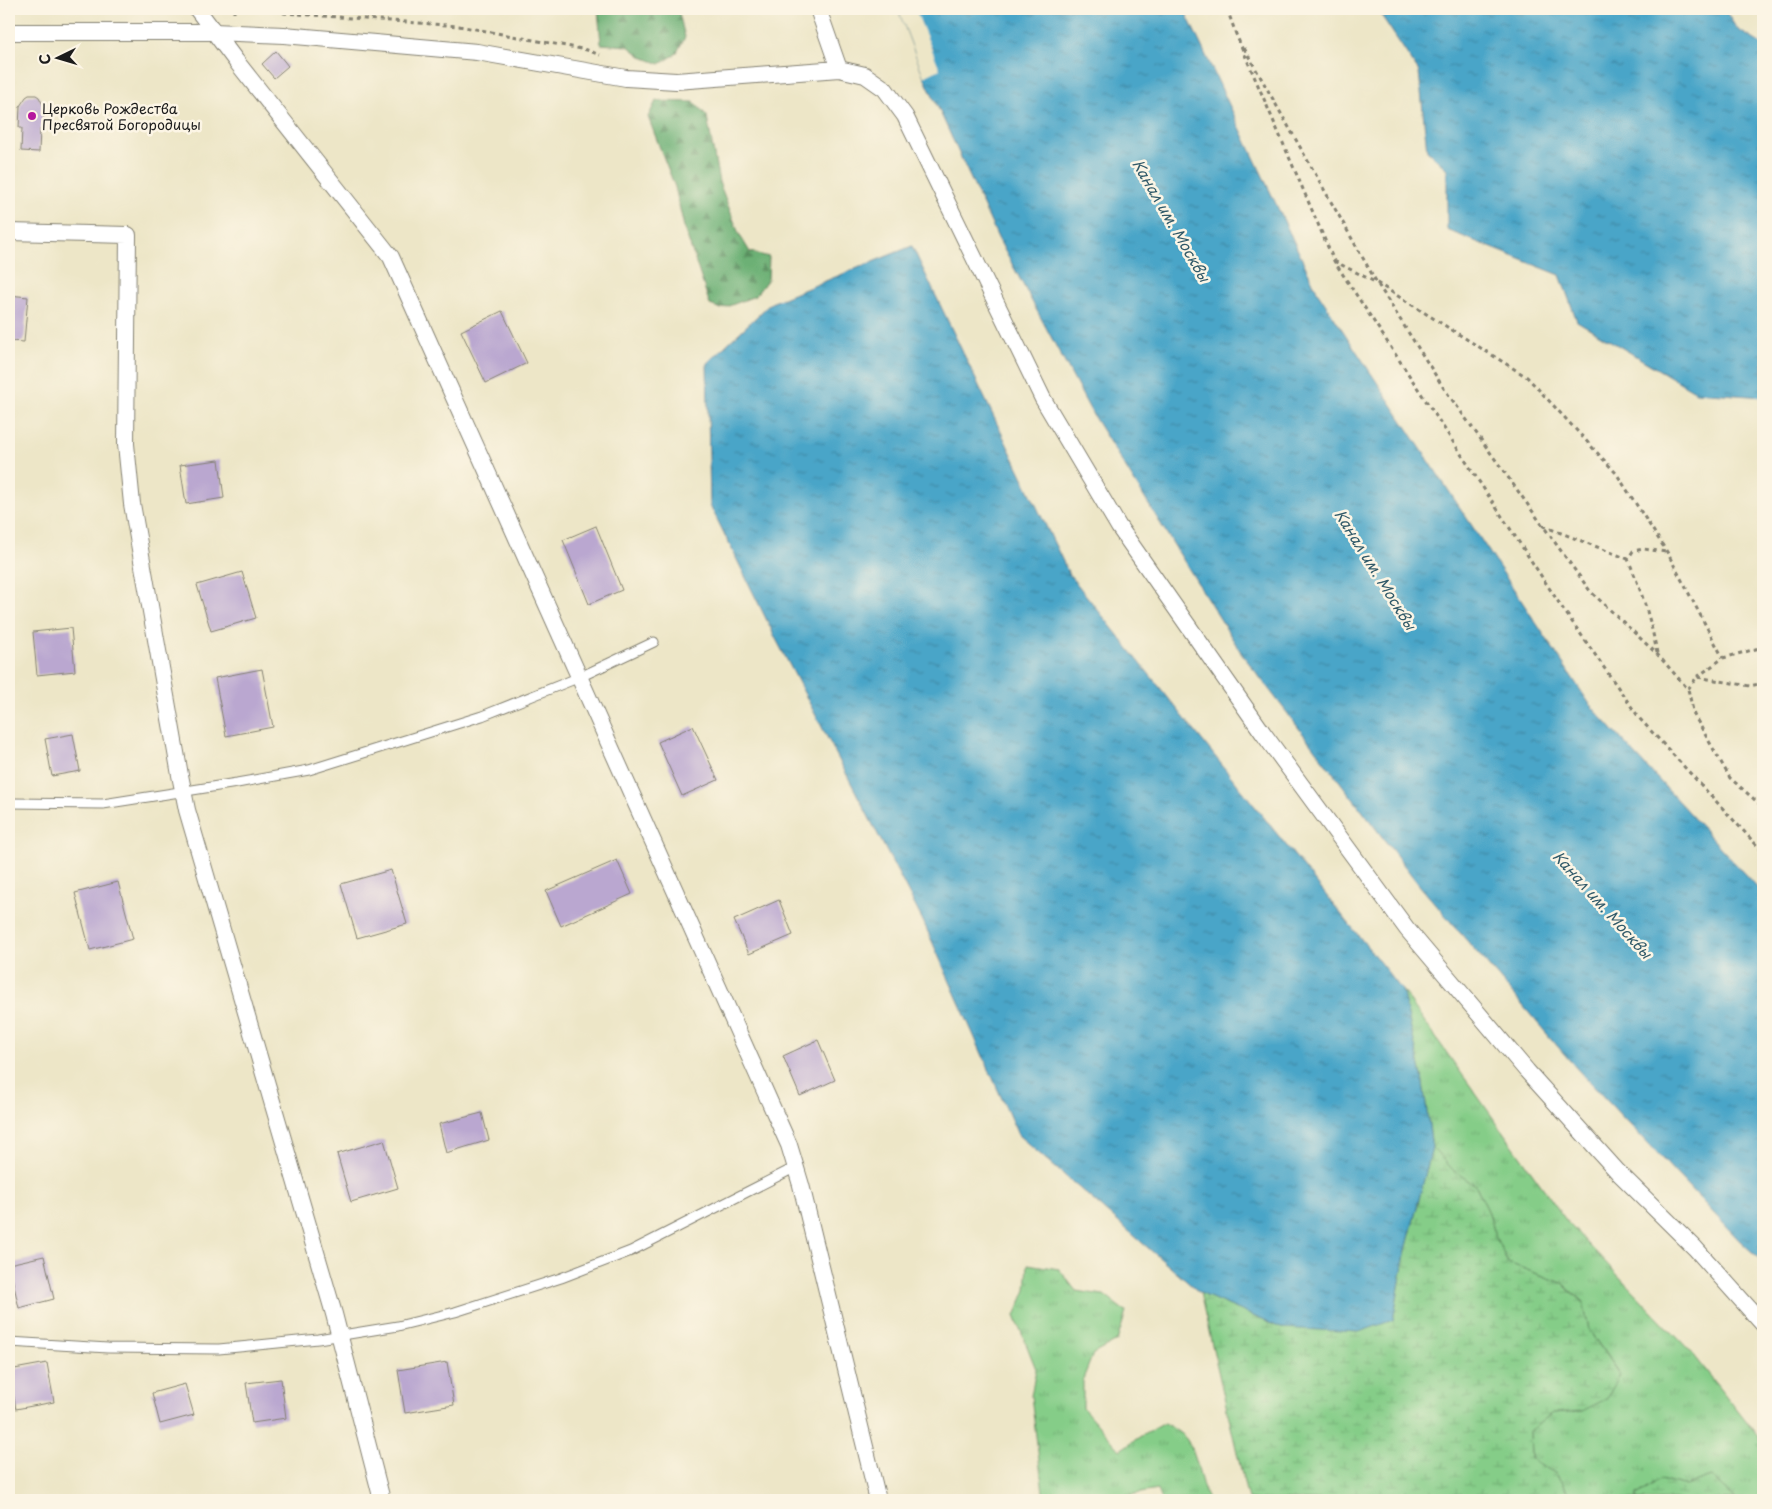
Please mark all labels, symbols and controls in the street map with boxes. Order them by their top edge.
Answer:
north arrow [32,32,82,82]
text: С [34,53,55,65]
place label: Церковь Рождества Пресвятой Богородицы [42,98,201,135]
marker: Церковь Рождества Пресвятой Богородицы [26,110,38,122]
water label: Канал им. Москвы [1127,154,1217,287]
water label: Канал им. Москвы [1330,504,1423,635]
water label: Канал им. Москвы [1548,845,1659,964]

